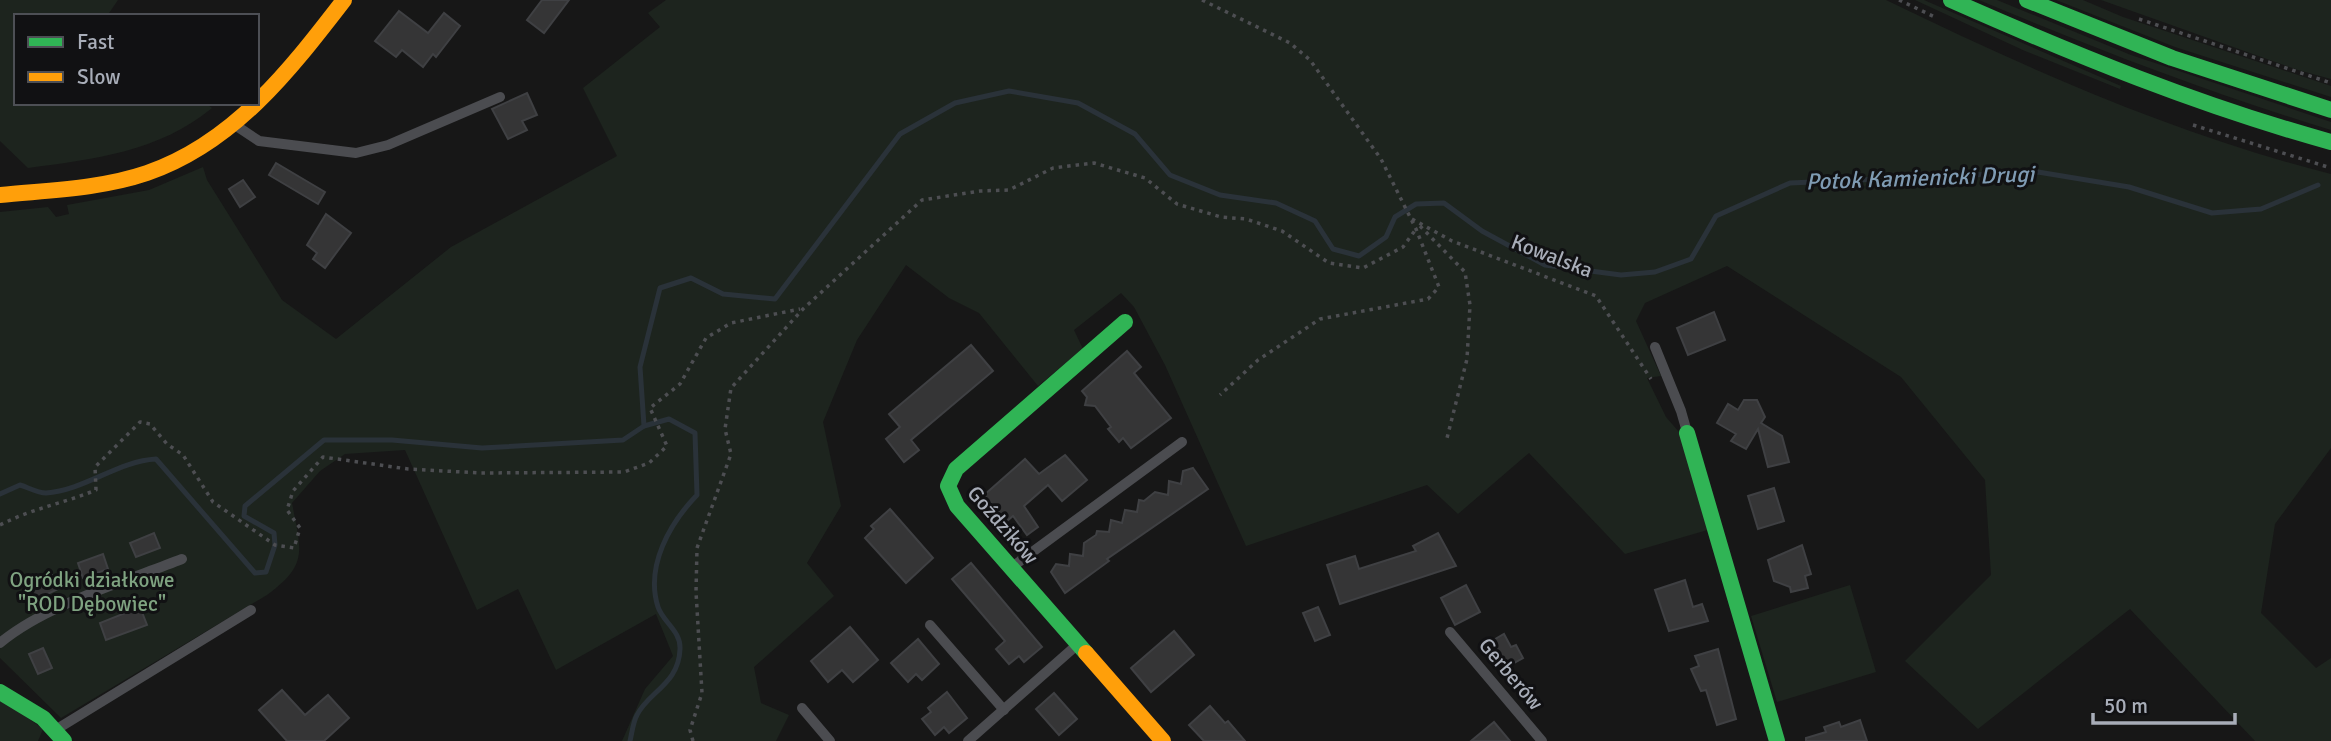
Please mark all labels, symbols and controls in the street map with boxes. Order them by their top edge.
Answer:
legend [14,14,259,105]
text: Fast [77,29,114,55]
text: Slow [77,64,121,90]
water label: Potok Kamienicki Drugi [1805,159,2037,196]
street label: Kowalska [1508,229,1596,283]
street label: Goździków [962,480,1044,570]
park label: Ogródki działkowe "ROD Dębowiec" [9,567,175,617]
street label: Gerberów [1473,632,1549,716]
scale bar [2093,682,2235,726]
text: 50 m [2104,693,2148,719]

